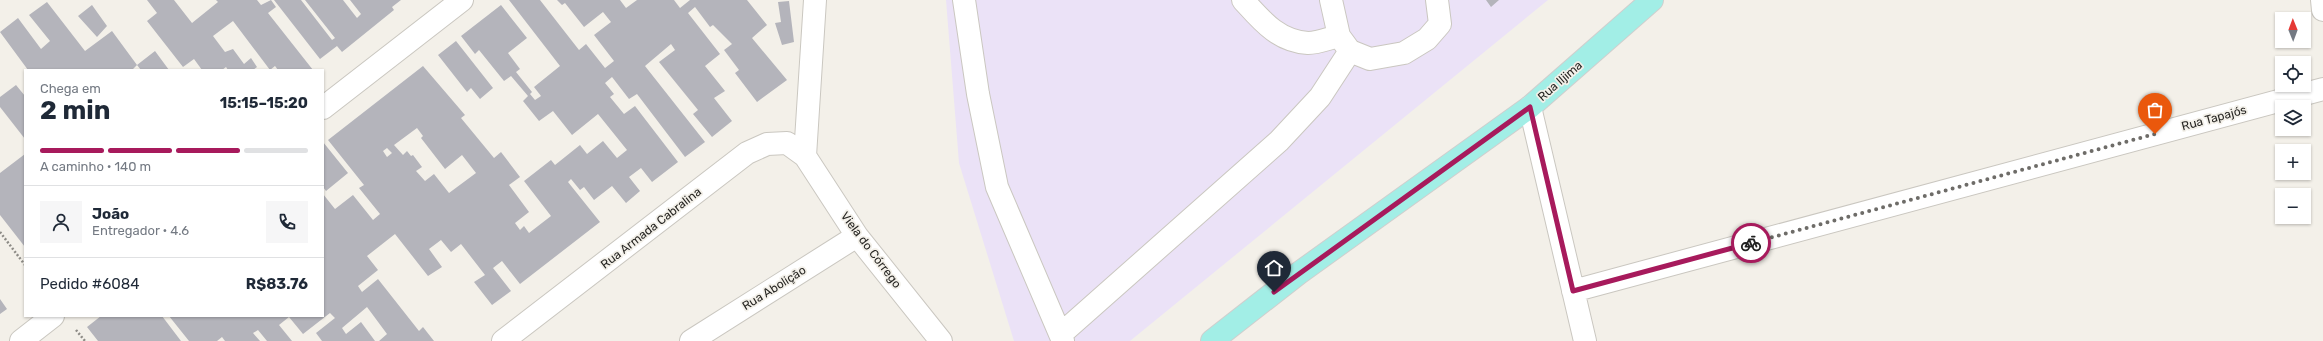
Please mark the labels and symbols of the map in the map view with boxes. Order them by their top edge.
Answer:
north arrow [2275,12,2311,48]
street label: Rua Iljima [1535,58,1585,104]
pin [2138,93,2172,134]
street label: Rua Tapajós [2180,103,2248,133]
street label: Rua Armada Cabralina [598,184,704,272]
street label: Viela do Córrego [838,209,904,291]
courier [1731,223,1771,263]
pin [1257,251,1291,292]
street label: Rua Abolição [740,263,808,313]

